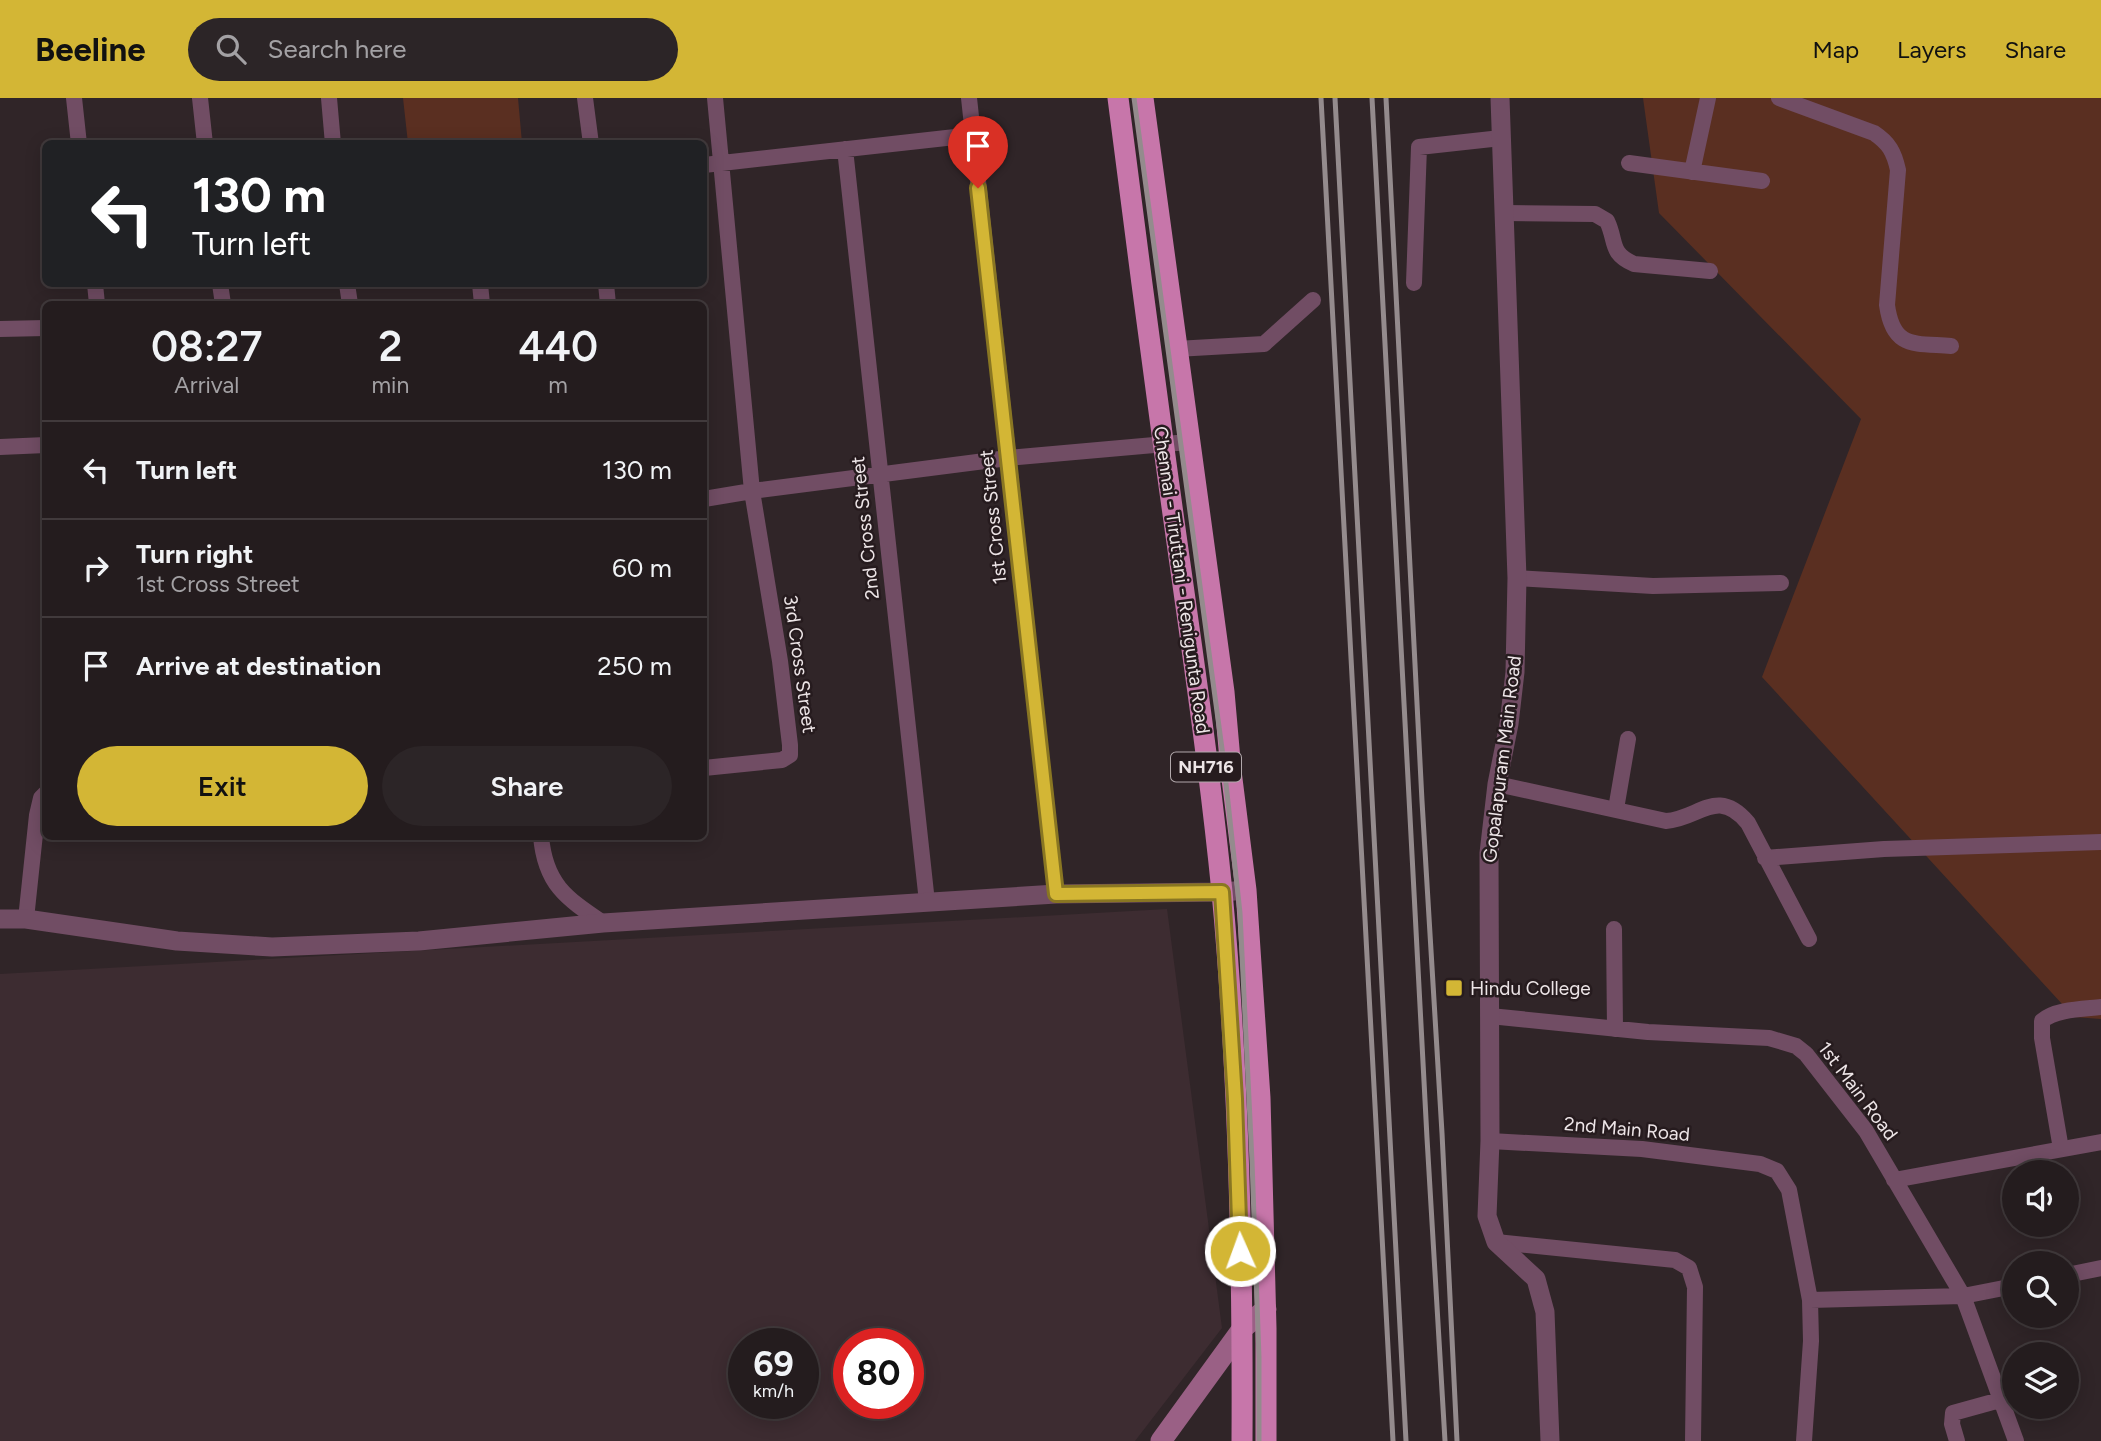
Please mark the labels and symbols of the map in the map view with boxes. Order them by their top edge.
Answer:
pin [948,116,1008,188]
street label: Chennai - Tiruttani - Renigunta Road [1149,425,1215,735]
street label: 1st Cross Street [974,449,1012,585]
street label: 2nd Cross Street [846,455,884,601]
street label: 3rd Cross Street [779,593,821,735]
street label: Gopalapuram Main Road [1478,654,1526,864]
road number: NH716 [1171,752,1241,782]
place label: Hindu College [1470,977,1591,1000]
marker: Hindu College [1444,978,1464,998]
street label: 1st Main Road [1813,1037,1903,1145]
street label: 2nd Main Road [1563,1112,1691,1146]
position arrow [1203,1214,1277,1288]
speed limit sign: 80 [833,1328,924,1419]

